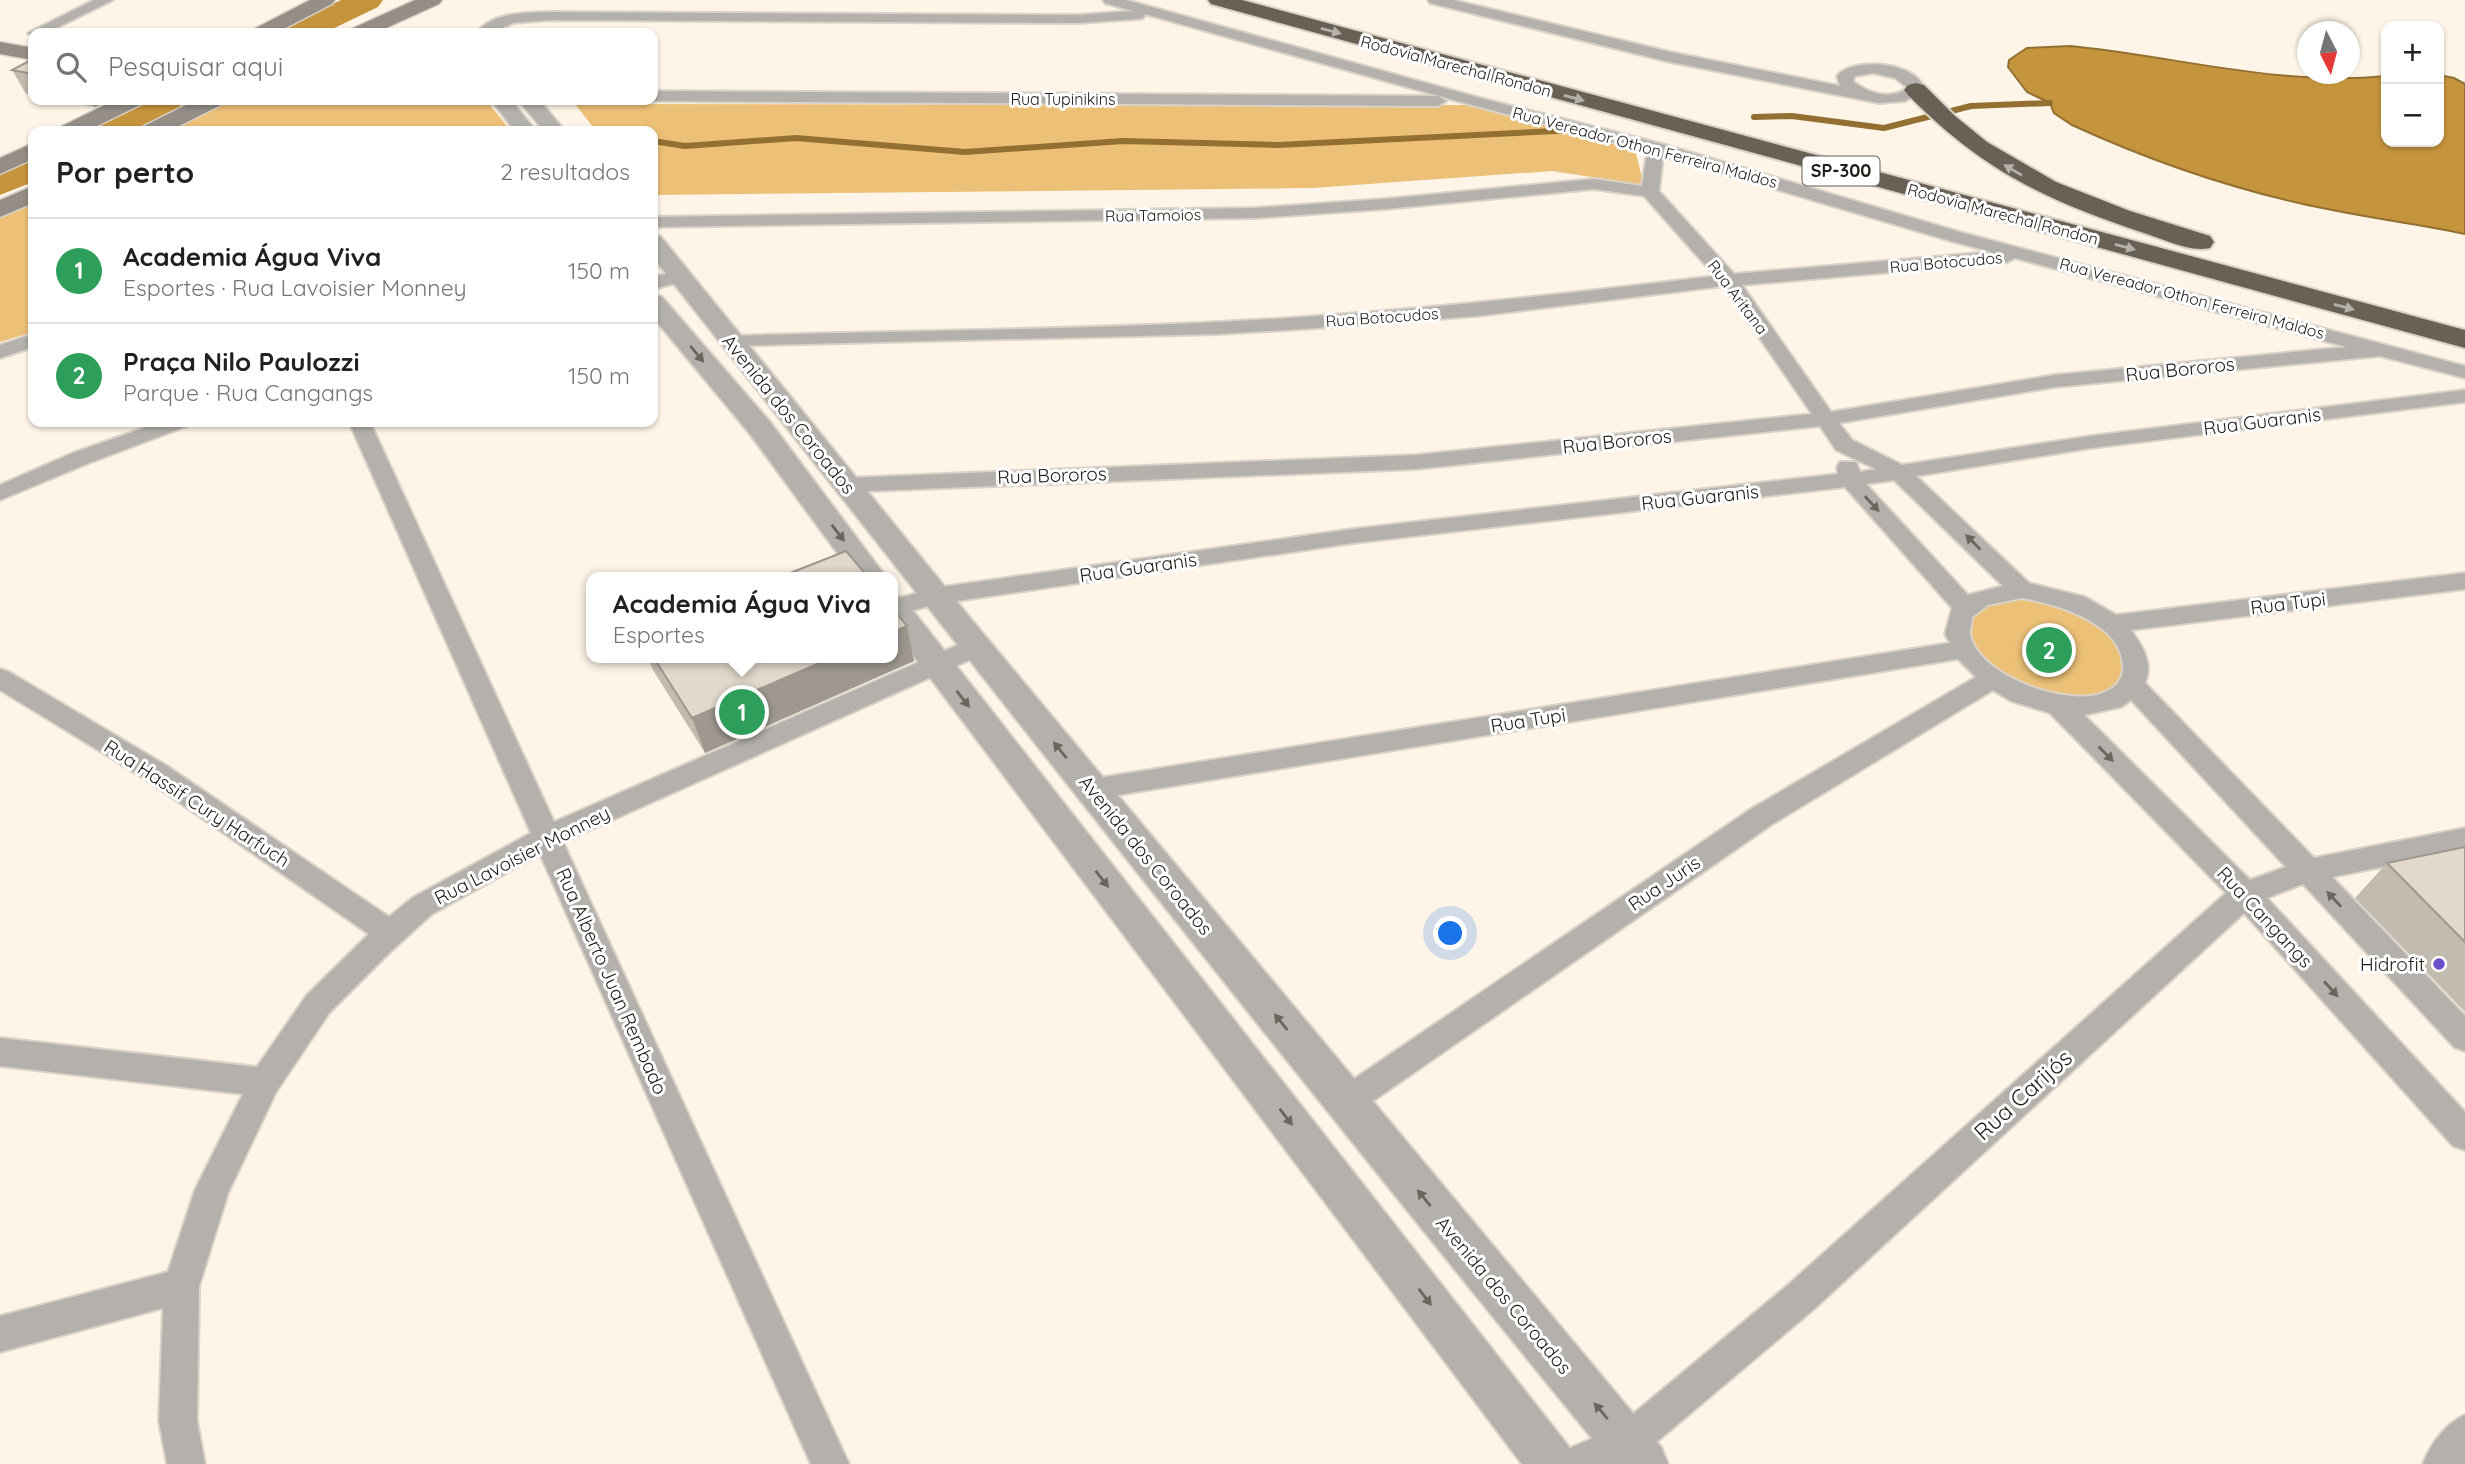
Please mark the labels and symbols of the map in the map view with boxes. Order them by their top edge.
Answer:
north arrow [2297,21,2360,84]
one-way arrow [1321,27,1342,37]
street label: Rodovia Marechal Rondon [1358,31,1554,101]
street label: Rua Tupinikins [1010,89,1116,109]
one-way arrow [1563,93,1585,104]
street label: Rua Vereador Othon Ferreira Maldos [1510,102,1780,192]
road number: SP-300 [1802,156,1880,186]
one-way arrow [2003,163,2022,176]
street label: Rodovia Marechal Rondon [1905,179,2101,249]
street label: Rua Tamoios [1105,204,1201,226]
one-way arrow [2114,242,2136,253]
street label: Rua Botocudos [1889,247,2003,277]
street label: Rua Vereador Othon Ferreira Maldos [2057,253,2327,343]
street label: Rua Aritana [1704,256,1772,338]
one-way arrow [2334,302,2355,312]
street label: Rua Botocudos [1325,303,1439,331]
street label: Avenida dos Coroados [717,329,861,499]
one-way arrow [689,346,704,363]
street label: Rua Bororos [2124,351,2236,387]
street label: Rua Guaranis [2202,402,2322,440]
street label: Rua Bororos [1561,423,1673,459]
street label: Rua Bororos [997,461,1107,489]
street label: Rua Guaranis [1640,479,1760,515]
one-way arrow [1864,495,1880,512]
one-way arrow [831,523,845,542]
one-way arrow [1965,534,1982,551]
street label: Rua Guaranis [1078,547,1198,587]
street label: Rua Tupi [2249,586,2327,620]
pin: 2 [2026,624,2072,676]
pin: 1 [719,686,765,738]
one-way arrow [956,690,970,708]
street label: Rua Tupi [1489,702,1567,738]
street label: Rua Hassif Cury Harfuch [100,734,294,872]
one-way arrow [1053,742,1068,760]
one-way arrow [2097,745,2113,762]
street label: Avenida dos Coroados [1074,770,1218,940]
street label: Rua Lavoisier Monney [430,800,614,910]
street label: Rua Juris [1623,850,1705,916]
street label: Rua Cangangs [2212,861,2318,973]
street label: Rua Alberto Juan Rembado [551,864,673,1098]
one-way arrow [1095,870,1109,888]
one-way arrow [2326,891,2342,908]
your location [1433,916,1467,950]
place label: Hidrofit [2360,952,2425,976]
marker: Hidrofit [2431,956,2447,972]
one-way arrow [2323,980,2339,998]
one-way arrow [1274,1013,1289,1030]
street label: Rua Carijós [1968,1043,2078,1146]
one-way arrow [1279,1108,1293,1126]
one-way arrow [1417,1190,1432,1208]
street label: Avenida dos Coroados [1431,1211,1577,1379]
one-way arrow [1418,1288,1432,1306]
one-way arrow [1593,1402,1609,1420]

